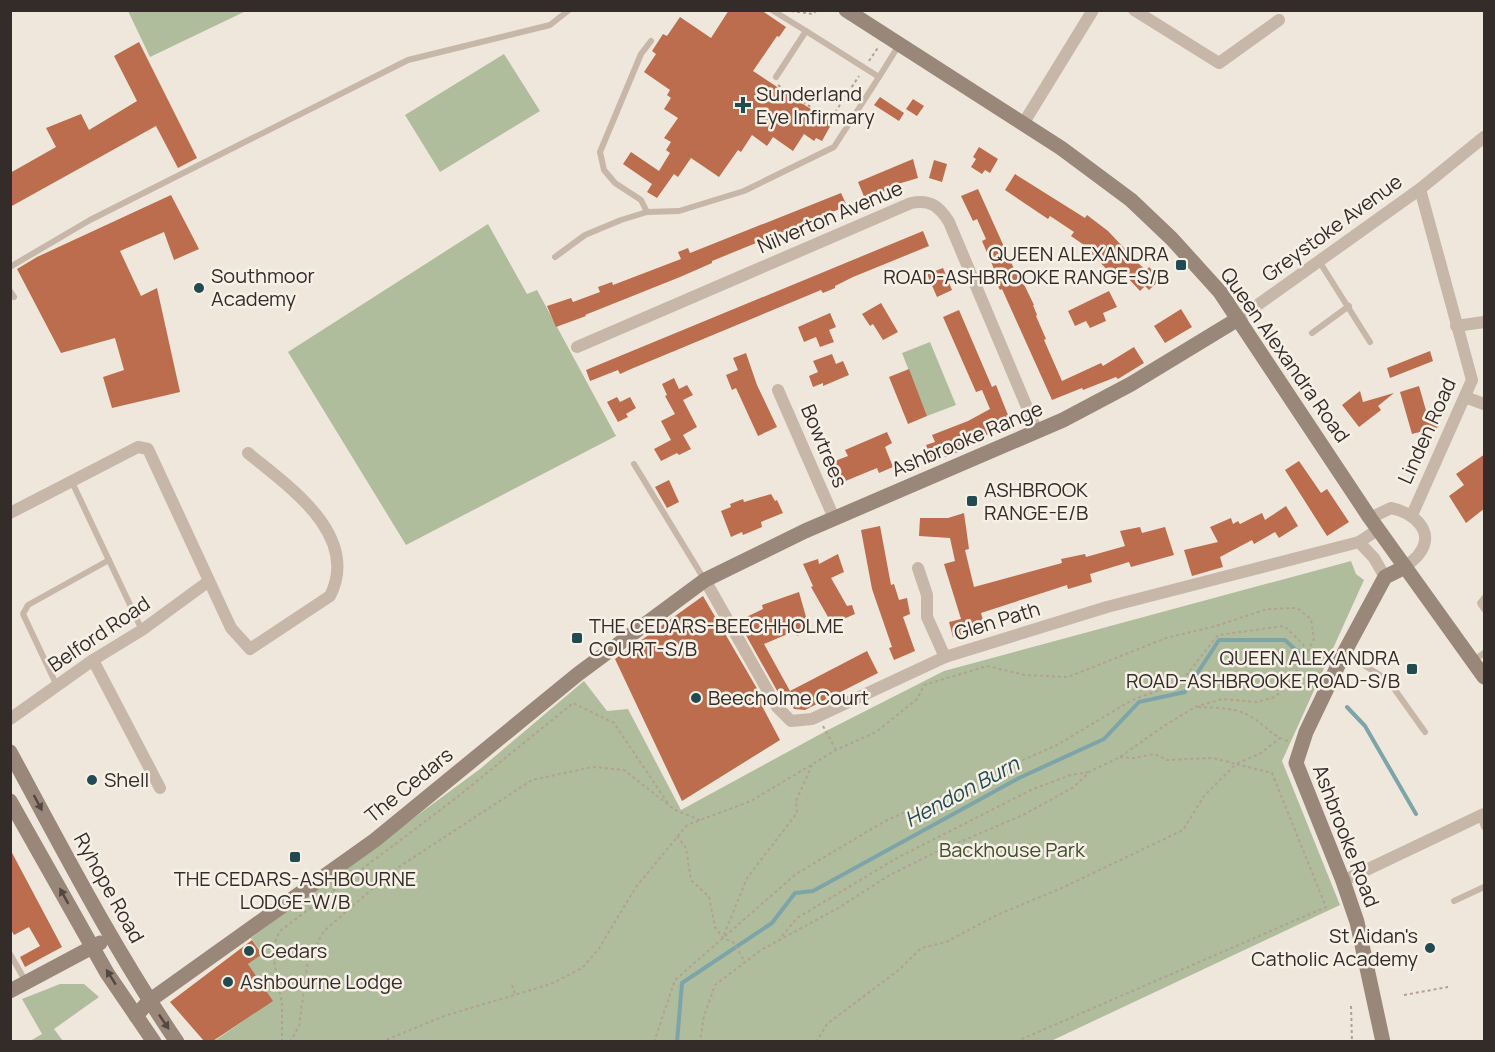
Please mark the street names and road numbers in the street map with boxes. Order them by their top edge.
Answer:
street label: Greystoke Avenue [1256,168,1407,288]
street label: Nilverton Avenue [753,174,907,259]
street label: Queen Alexandra Road [1215,262,1356,448]
street label: Linden Road [1391,374,1462,488]
street label: Ashbrooke Range [887,394,1047,483]
street label: Bowtrees [795,400,854,492]
street label: Belford Road [43,590,155,678]
street label: Glen Path [951,595,1043,646]
street label: The Cedars [359,741,458,828]
street label: Ashbrooke Road [1307,761,1386,911]
street label: Ryhope Road [68,828,151,948]

